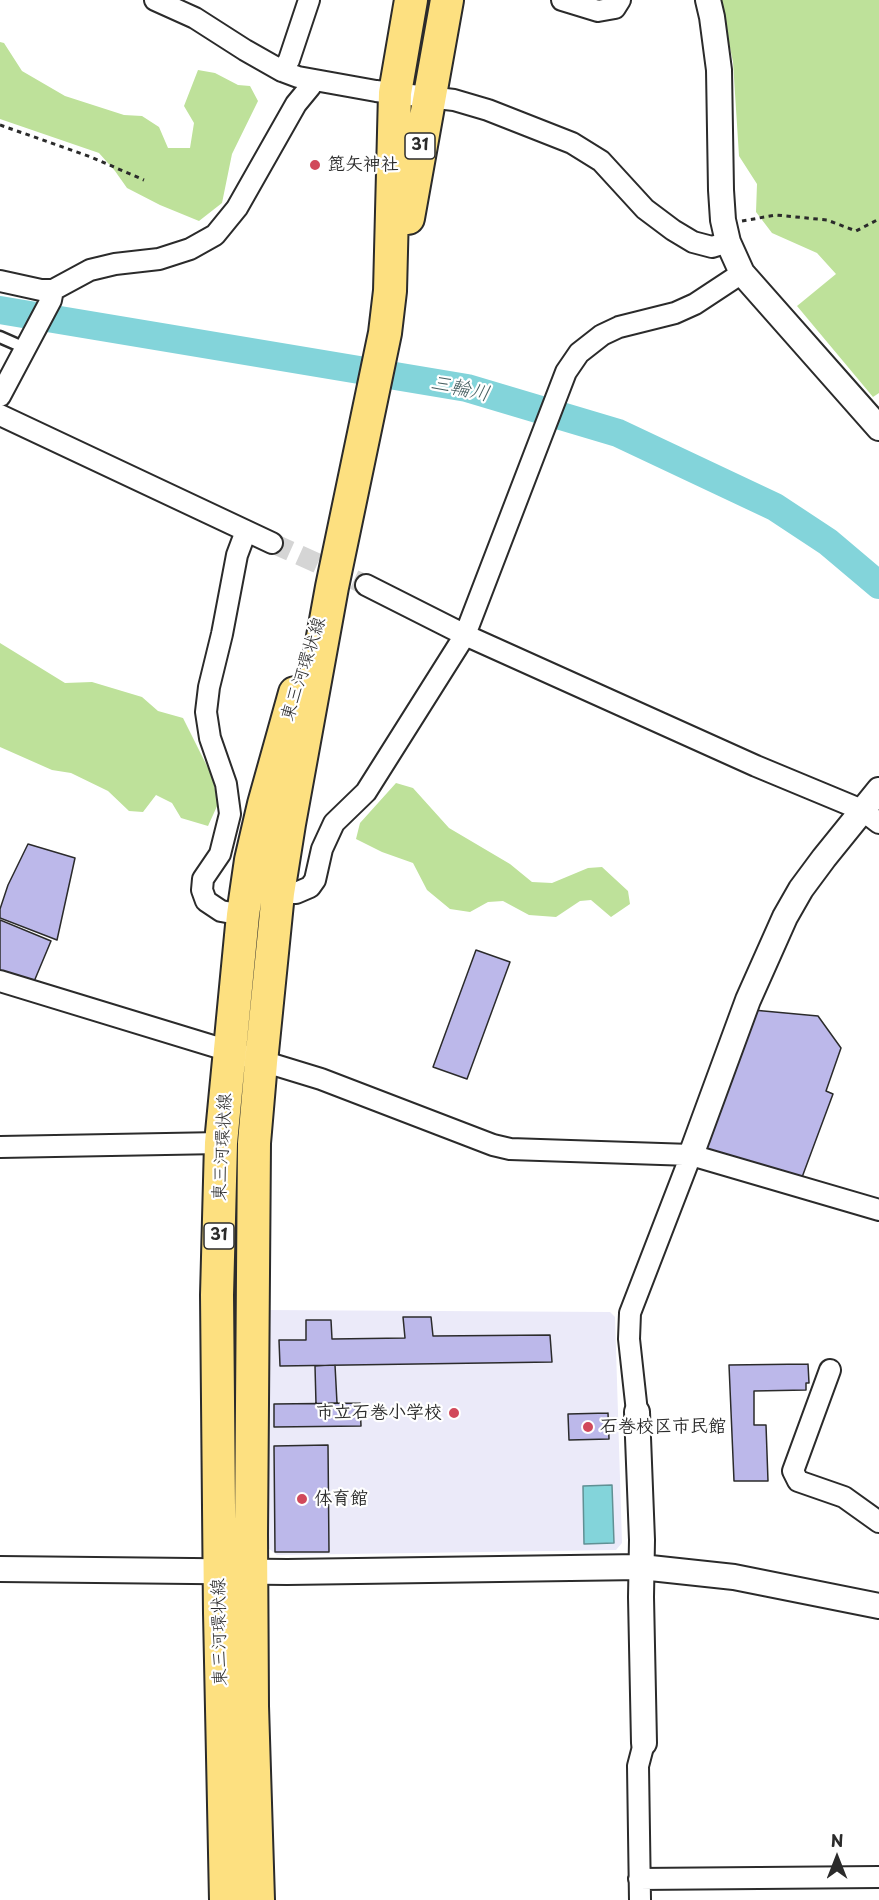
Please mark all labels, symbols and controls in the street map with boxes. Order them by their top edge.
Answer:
road number: 31 [405,133,435,159]
place label: 箆矢神社 [327,154,399,176]
marker: 箆矢神社 [308,158,322,172]
water label: 三輪川 [428,371,492,407]
street label: 東三河環状線 [277,614,331,724]
street label: 東三河環状線 [209,1093,237,1201]
road number: 31 [204,1223,234,1249]
place label: 市立石巻小学校 [316,1402,442,1424]
marker: 市立石巻小学校 [447,1406,461,1420]
place label: 石巻校区市民館 [600,1416,726,1438]
marker: 石巻校区市民館 [581,1420,595,1434]
place label: 体育館 [314,1488,368,1510]
marker: 体育館 [295,1492,309,1506]
street label: 東三河環状線 [208,1578,232,1686]
north arrow [807,1828,867,1888]
text: N [831,1828,843,1852]

